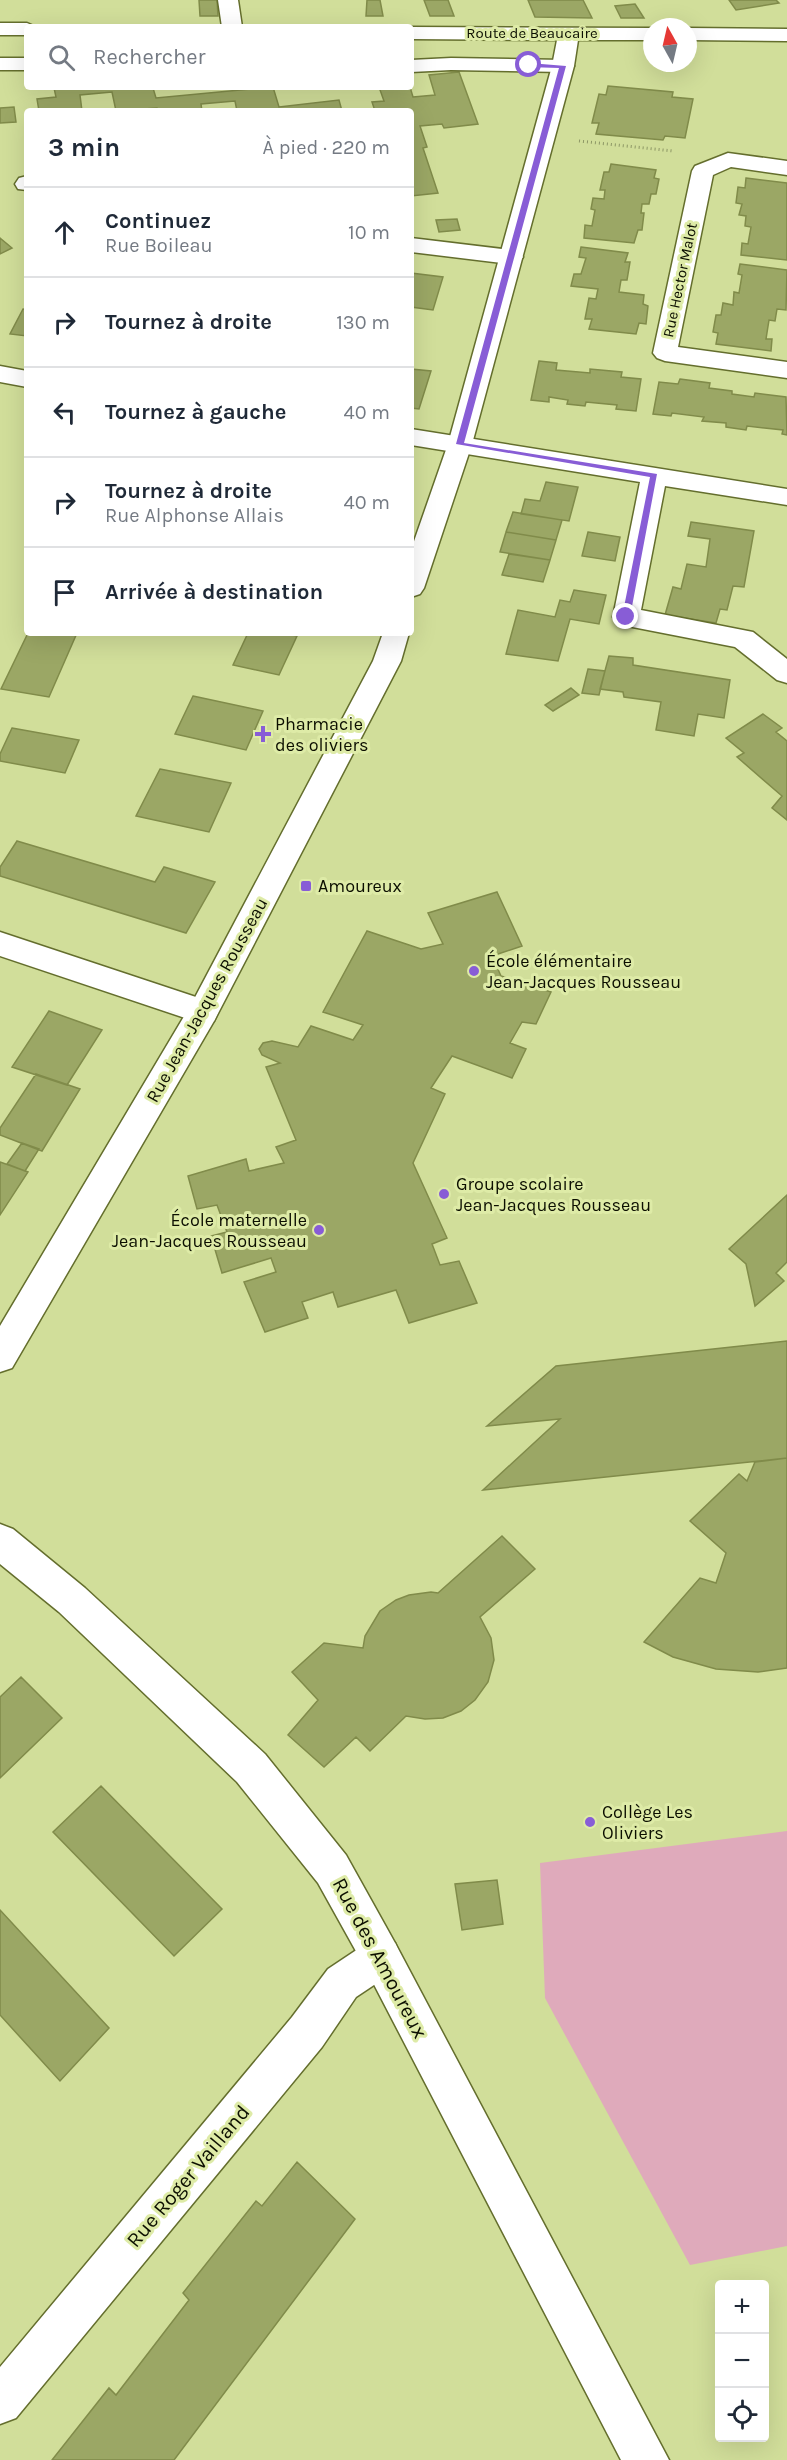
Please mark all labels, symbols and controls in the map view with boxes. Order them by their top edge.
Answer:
north arrow [643,18,697,72]
search box [24,24,414,90]
street label: Route de Beaucaire [466,24,598,42]
icon: search [45,41,78,74]
text: Rechercher [93,44,206,70]
route start [515,51,541,77]
text: 3 min [48,132,120,163]
text: À pied · 220 m [262,136,390,159]
text: Continuez [105,208,211,234]
icon: ahead [48,216,81,249]
text: 10 m [348,221,390,244]
street label: Rue Hector Malot [659,221,701,339]
text: Rue Boileau [105,234,213,257]
icon: right [48,306,81,339]
text: Tournez à droite [105,309,272,335]
text: 130 m [336,311,390,334]
icon: left [48,396,81,429]
text: Tournez à gauche [105,399,286,425]
text: 40 m [344,401,390,424]
text: Tournez à droite [105,478,272,504]
icon: right [48,486,81,519]
text: 40 m [344,491,390,514]
text: Rue Alphonse Allais [105,504,284,527]
icon: arrive [48,576,81,609]
text: Arrivée à destination [105,579,323,605]
route end [612,603,638,629]
place label: Pharmacie des oliviers [275,713,369,756]
marker: Pharmacie des oliviers [256,727,270,741]
place label: Amoureux [318,875,402,897]
marker: Amoureux [299,879,313,893]
street label: Rue Jean-Jacques Rousseau [141,894,273,1106]
place label: École élémentaire Jean-Jacques Rousseau [486,949,681,993]
marker: École élémentaire Jean-Jacques Rousseau [467,964,481,978]
place label: Groupe scolaire Jean-Jacques Rousseau [456,1173,651,1216]
marker: Groupe scolaire Jean-Jacques Rousseau [437,1187,451,1201]
place label: École maternelle Jean-Jacques Rousseau [112,1208,307,1252]
marker: École maternelle Jean-Jacques Rousseau [312,1223,326,1237]
place label: Collège Les Oliviers [602,1801,693,1844]
marker: Collège Les Oliviers [583,1815,597,1829]
street label: Rue des Amoureux [328,1874,433,2043]
street label: Rue Roger Vailland [121,2100,255,2252]
map controls [715,2280,769,2442]
button: + [715,2280,769,2334]
button: − [715,2334,769,2388]
button: locate [715,2388,769,2442]

